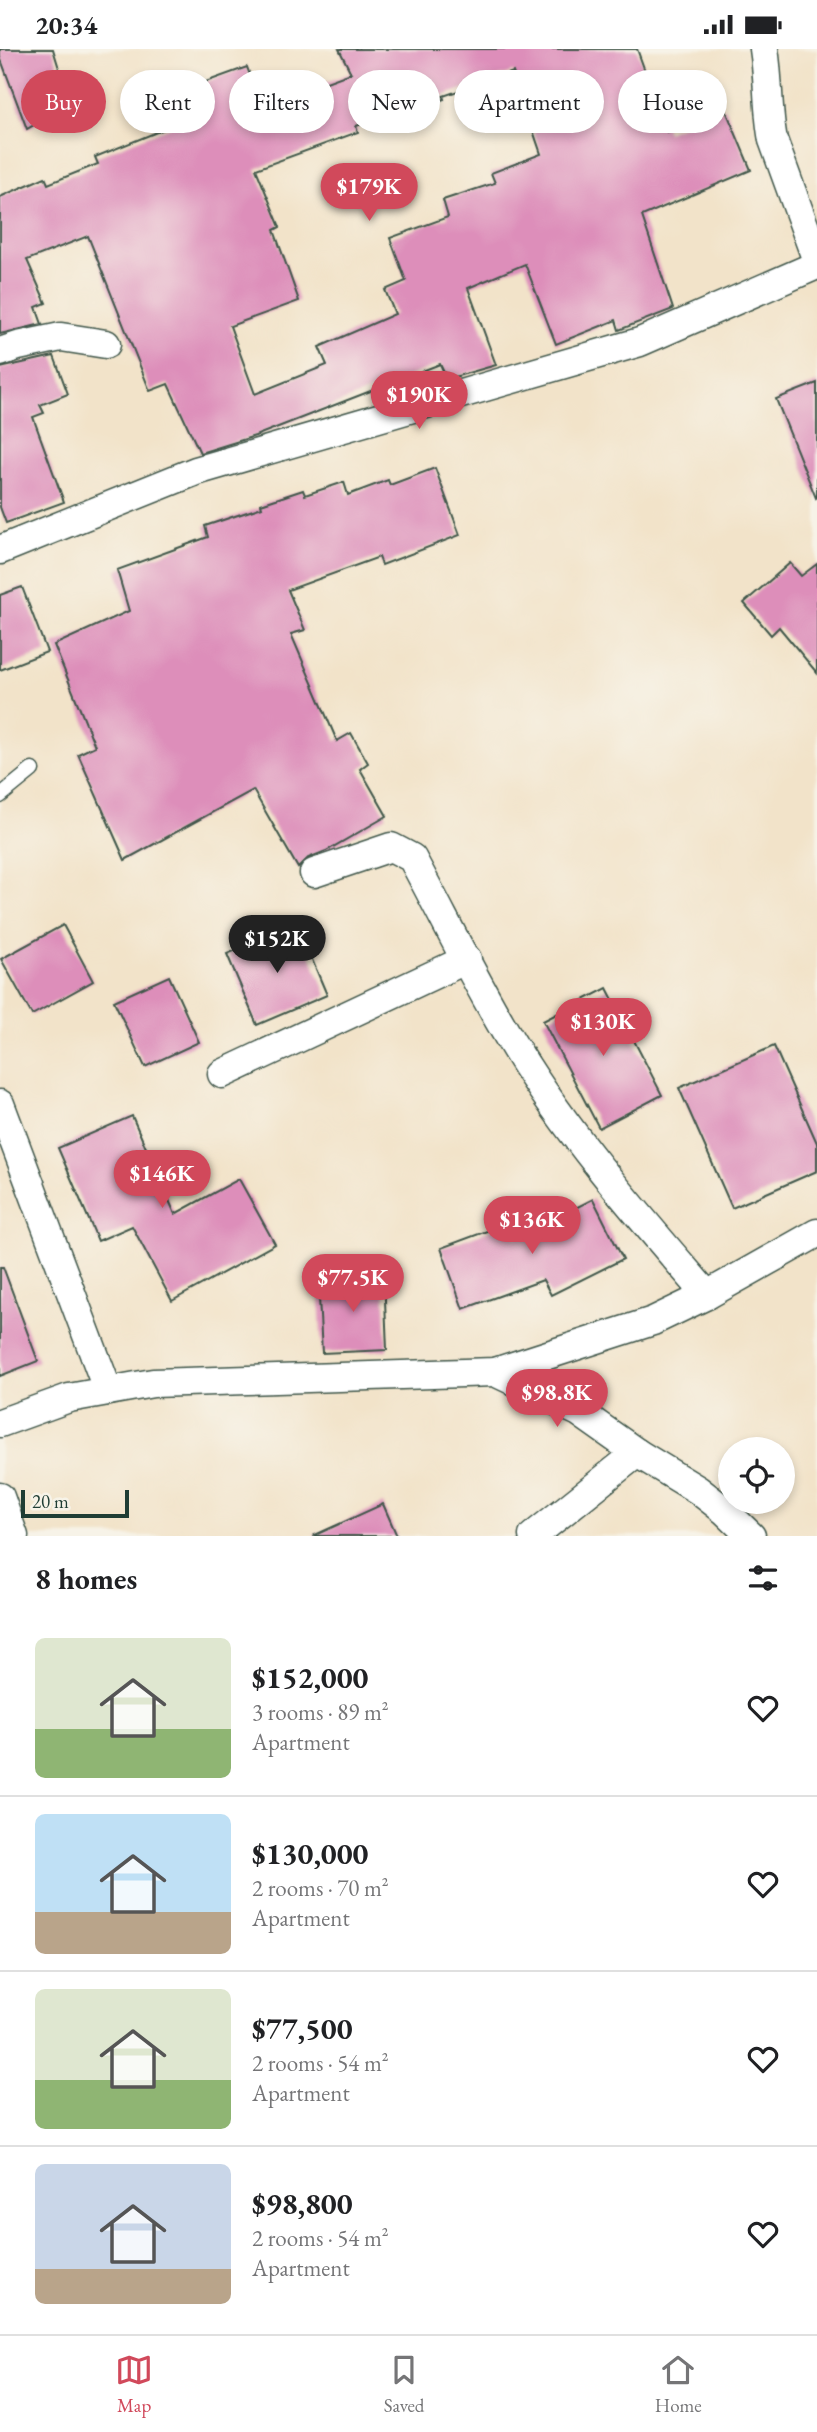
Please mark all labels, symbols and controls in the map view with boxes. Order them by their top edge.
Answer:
text: 20:34 [35,8,97,42]
chip: Buy [21,70,106,133]
chip: Rent [120,70,215,133]
chip: Filters [229,70,334,133]
chip: New [348,70,440,133]
chip: Apartment [454,70,604,133]
chip: House [618,70,727,133]
pin: $179K [320,163,418,223]
text: $179K [337,171,401,201]
pin: $190K [370,371,468,431]
text: $190K [387,379,451,409]
pin: $152K [228,915,326,975]
text: $152K [245,923,309,953]
pin: $130K [554,999,652,1058]
text: $130K [571,1006,635,1036]
pin: $146K [113,1151,211,1210]
text: $146K [130,1158,194,1188]
pin: $136K [483,1197,581,1256]
text: $136K [500,1204,564,1234]
pin: $77.5K [296,1255,410,1314]
text: $77.5K [318,1262,388,1292]
pin: $98.8K [500,1369,614,1429]
text: $98.8K [522,1377,592,1407]
map controls [718,1437,795,1514]
button: locate [718,1437,795,1514]
scale bar [21,1487,130,1519]
text: 20 m [32,1489,69,1514]
text: 8 homes [35,1559,137,1598]
icon: filters [744,1559,782,1597]
text: $152,000 [252,1658,368,1697]
icon: home [91,1666,175,1750]
icon: heart [744,1689,782,1727]
text: 3 rooms · 89 m² [252,1697,389,1727]
text: Apartment [252,1727,350,1757]
text: $130,000 [252,1834,368,1873]
icon: home [91,1842,175,1926]
icon: heart [744,1865,782,1903]
text: 2 rooms · 70 m² [252,1873,389,1903]
text: Apartment [252,1903,350,1933]
text: $77,500 [252,2009,353,2048]
icon: home [91,2017,175,2101]
icon: heart [744,2040,782,2078]
text: 2 rooms · 54 m² [252,2048,389,2078]
text: Apartment [252,2078,350,2108]
text: $98,800 [252,2184,353,2223]
icon: home [91,2192,175,2276]
icon: heart [744,2215,782,2253]
text: 2 rooms · 54 m² [252,2223,389,2253]
text: Apartment [252,2253,350,2283]
tab: Map [115,2351,153,2418]
tab: Saved [384,2351,424,2418]
tab: Home [655,2351,702,2418]

